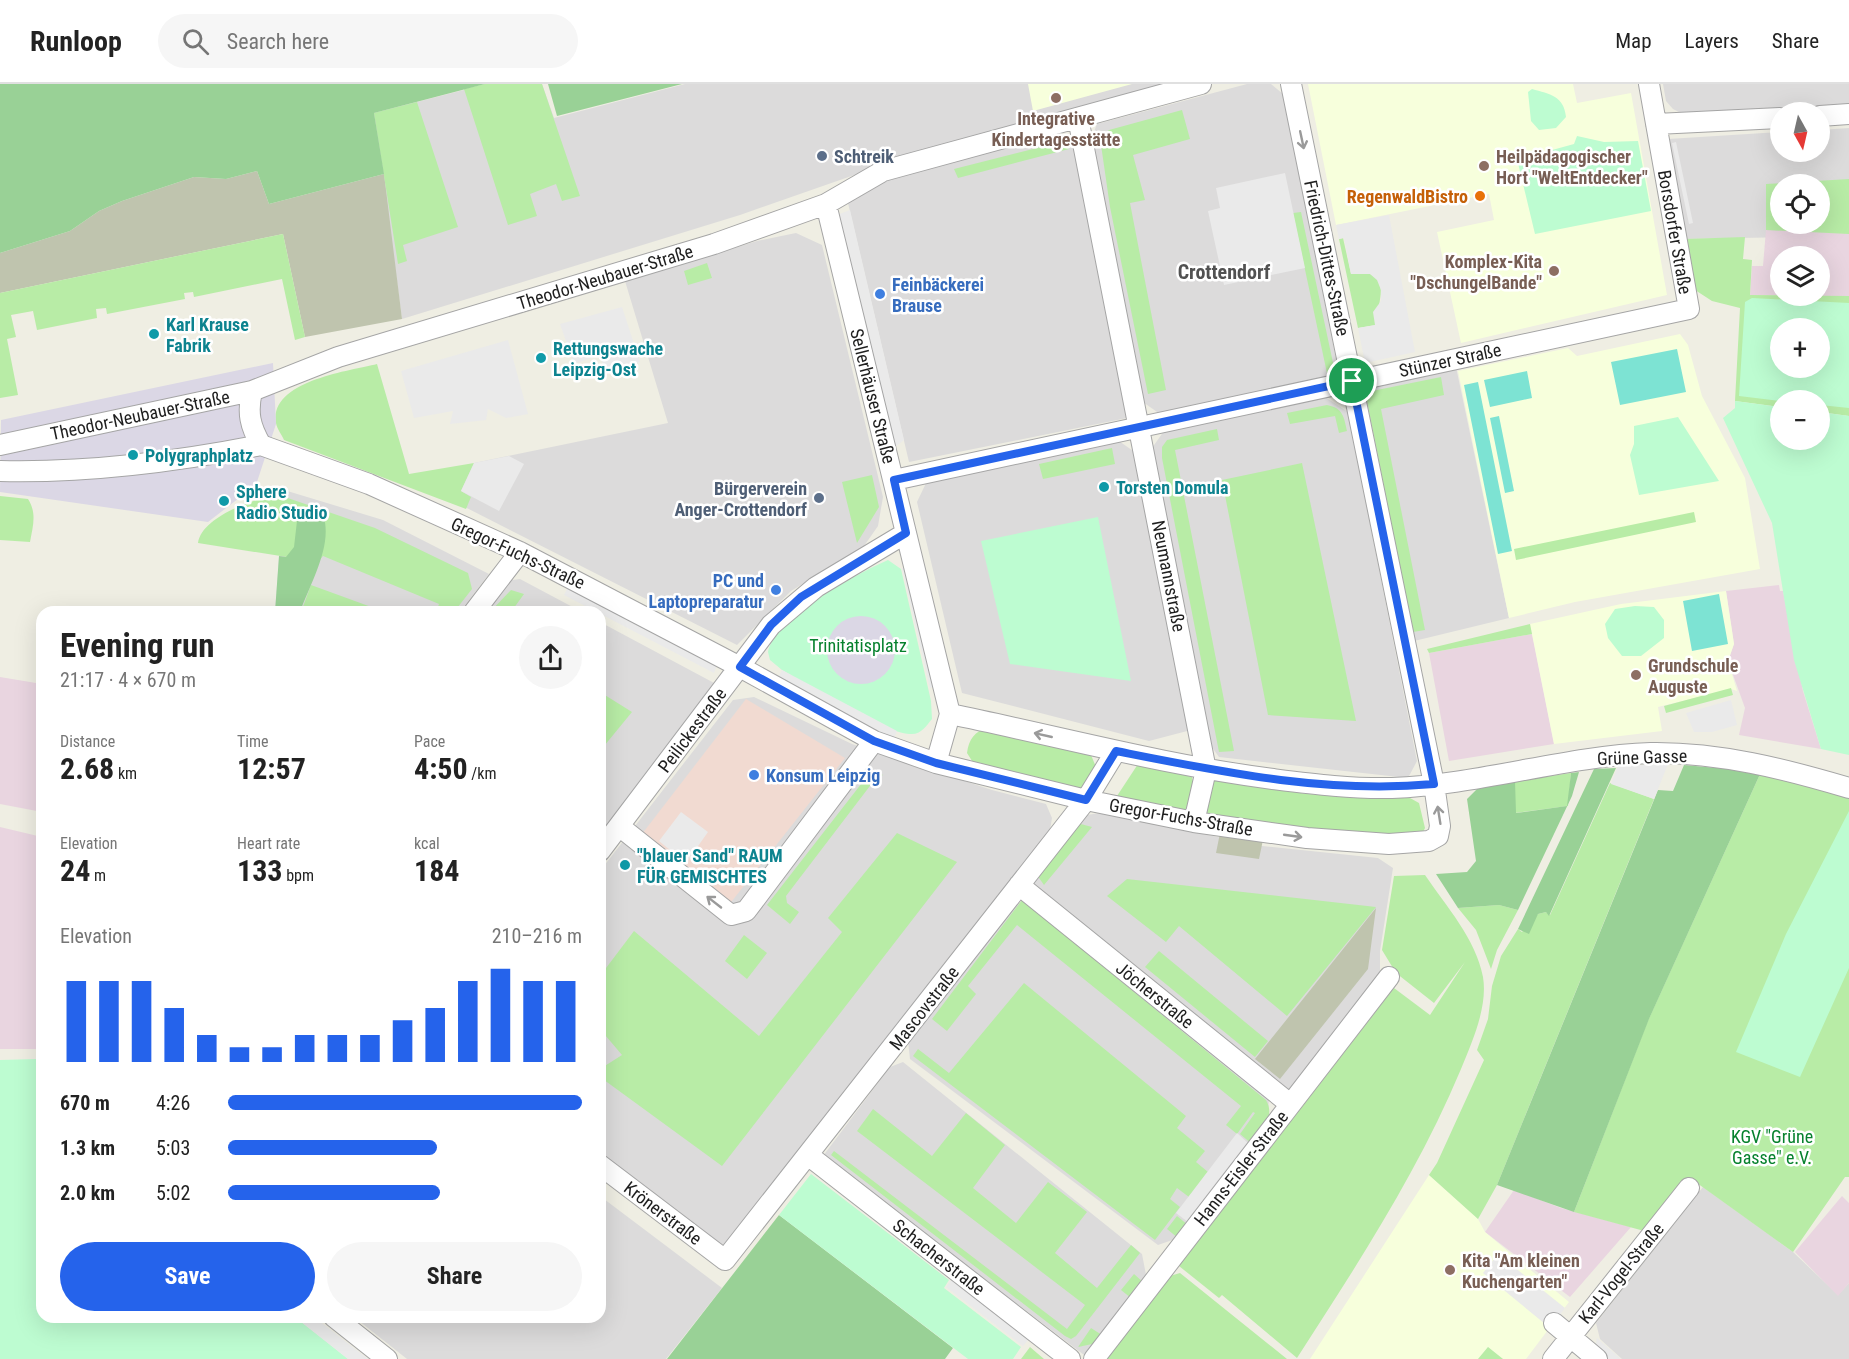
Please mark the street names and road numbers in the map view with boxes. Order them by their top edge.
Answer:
street label: Borsdorfer Straße [1654,168,1696,296]
street label: Friedrich-Dittes-Straße [1300,178,1354,338]
street label: Theodor-Neubauer-Straße [515,240,695,314]
street label: Sellerhäuser Straße [846,326,900,466]
street label: Stünzer Straße [1397,339,1503,381]
street label: Theodor-Neubauer-Straße [49,386,231,444]
street label: Gregor-Fuchs-Straße [448,513,588,593]
street label: Neumannstraße [1148,519,1190,633]
street label: Peilickestraße [653,684,731,776]
street label: Grüne Gasse [1597,745,1687,769]
street label: Gregor-Fuchs-Straße [1108,794,1254,840]
street label: Jöcherstraße [1112,957,1198,1033]
street label: Mascovstraße [885,962,963,1054]
street label: Hanns-Eisler-Straße [1190,1106,1292,1230]
street label: Krönerstraße [620,1177,706,1249]
street label: Schacherstraße [889,1215,989,1299]
street label: Karl-Vogel-Straße [1574,1218,1668,1328]

